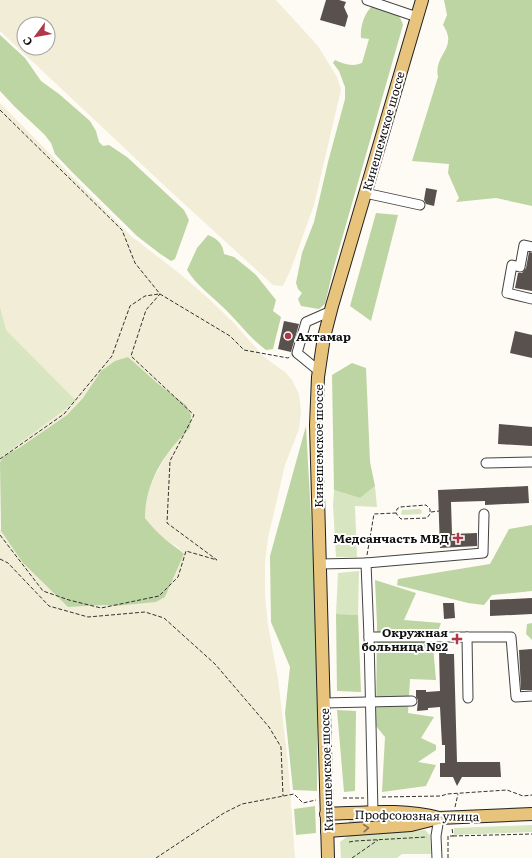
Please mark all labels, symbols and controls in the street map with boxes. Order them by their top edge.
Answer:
north arrow [16,16,56,56]
text: С [18,34,36,49]
street label: Кинешемское шоссе [357,69,409,193]
place label: Ахтамар [296,327,351,345]
marker: Ахтамар [283,331,293,341]
street label: Кинешемское шоссе [309,384,327,508]
place label: Медсанчасть МВД [333,529,449,547]
marker: Медсанчасть МВД [452,532,464,544]
place label: Окружная больница №2 [362,623,449,655]
marker: Окружная больница №2 [451,633,463,645]
street label: Кинешемское шоссе [315,708,337,832]
street label: Профсоюзная улица [355,805,480,825]
one-way arrow [363,824,369,833]

